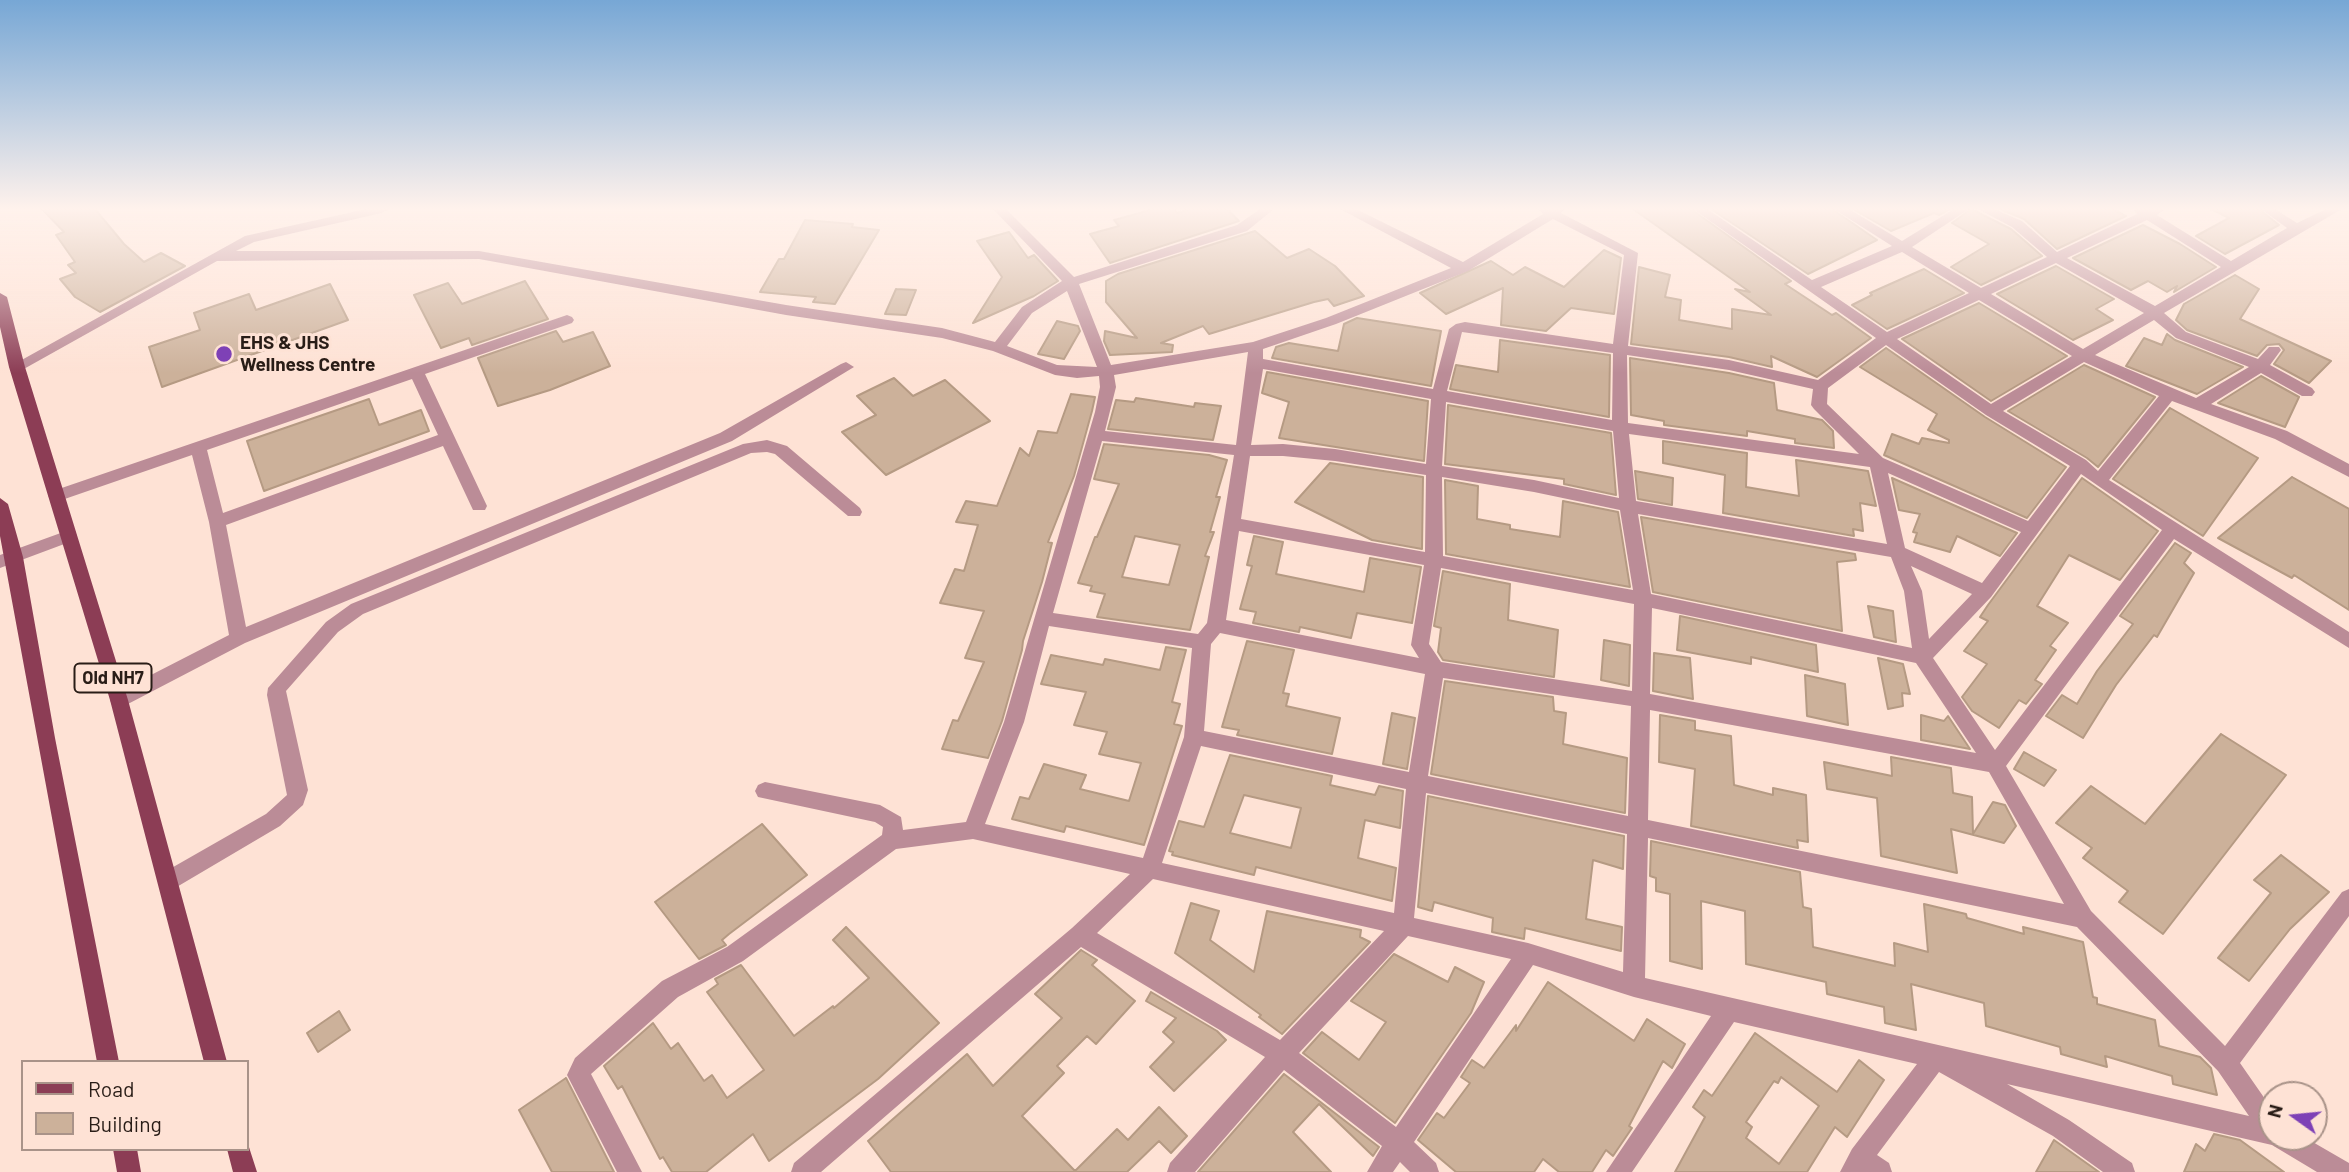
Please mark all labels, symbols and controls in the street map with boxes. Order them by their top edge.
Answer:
place label: EHS & JHS Wellness Centre [240,332,375,376]
marker: EHS & JHS Wellness Centre [214,344,234,364]
road number: Old NH7 [74,664,152,692]
legend [21,1060,248,1151]
text: Road [88,1076,134,1101]
north arrow [2258,1081,2328,1151]
text: N [2261,1102,2287,1120]
text: Building [88,1111,162,1136]

